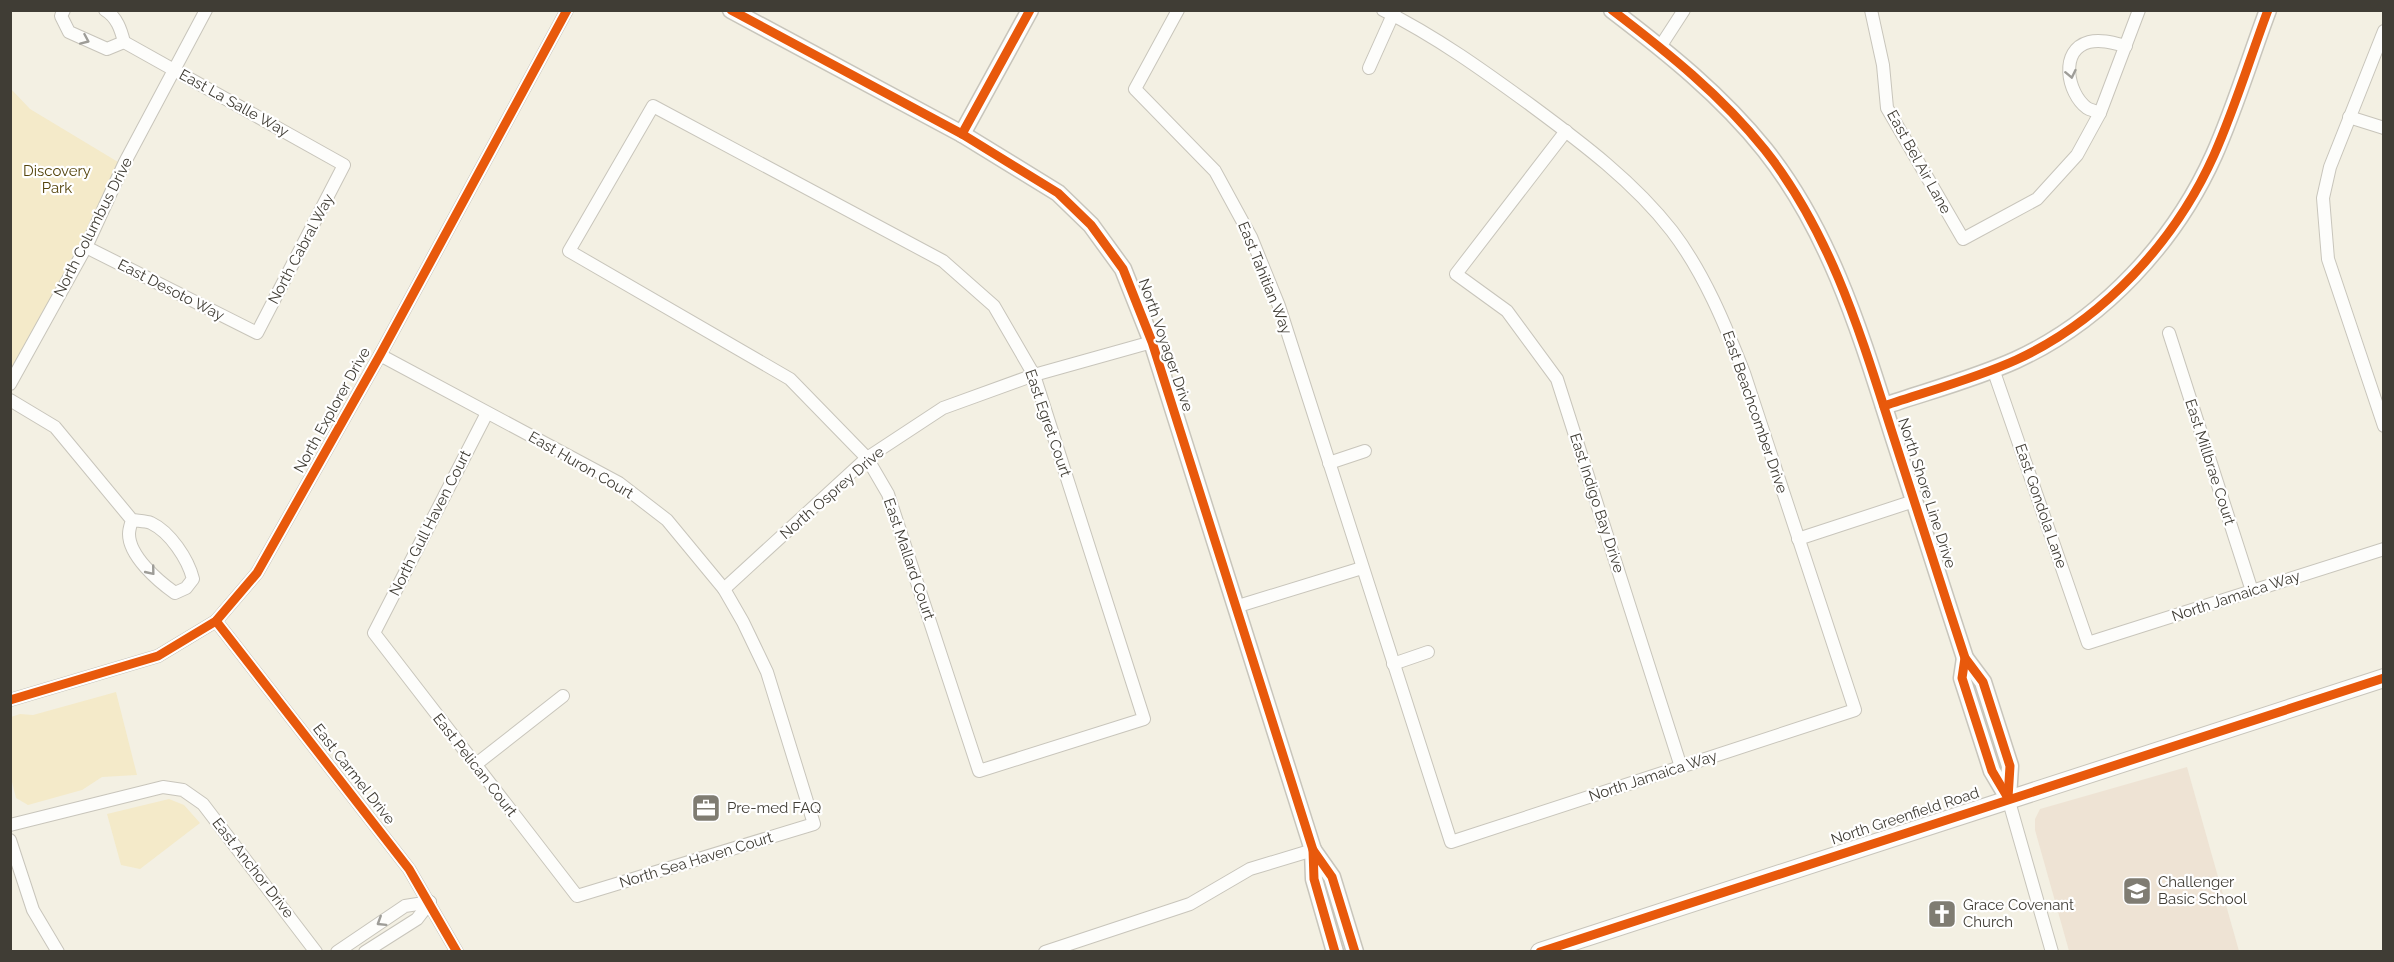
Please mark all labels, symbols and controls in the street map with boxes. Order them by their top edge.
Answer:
one-way arrow [79,33,90,45]
street label: East La Salle Way [176,65,292,141]
one-way arrow [2063,69,2076,79]
street label: East Bel Air Lane [1883,107,1955,217]
street label: North Columbus Drive [50,154,136,300]
park label: Discovery Park [23,162,91,197]
street label: North Cabral Way [264,191,338,307]
street label: East Tahitian Way [1234,219,1296,337]
street label: East Desoto Way [115,255,227,325]
street label: North Voyager Drive [1135,276,1197,414]
street label: East Beachcomber Drive [1719,328,1791,496]
street label: North Explorer Drive [290,344,374,476]
street label: East Egret Court [1021,367,1075,479]
street label: East Millbrae Court [2181,397,2239,527]
street label: North Shore Line Drive [1894,416,1960,571]
street label: East Huron Court [525,428,637,502]
street label: East Indigo Bay Drive [1566,431,1628,575]
street label: East Gondola Lane [2011,441,2071,571]
street label: North Osprey Drive [776,443,888,543]
street label: North Gull Haven Court [385,447,475,599]
street label: East Mallard Court [880,496,938,622]
one-way arrow [143,564,154,575]
street label: North Jamaica Way [2169,567,2303,625]
street label: East Pelican Court [429,710,521,820]
street label: East Carmel Drive [309,720,399,828]
street label: North Jamaica Way [1586,747,1720,805]
street label: North Greenfield Road [1829,784,1981,848]
office icon: Pre-med FAQ [690,792,722,824]
place label: Pre-med FAQ [727,799,821,817]
street label: East Anchor Drive [208,814,298,922]
street label: North Sea Haven Court [617,828,775,892]
place label: Challenger Basic School [2158,873,2248,908]
school or university icon: Challenger Basic School [2121,875,2153,907]
place label: Grace Covenant Church [1963,896,2074,931]
church icon: Grace Covenant Church [1926,898,1958,930]
one-way arrow [377,914,387,926]

